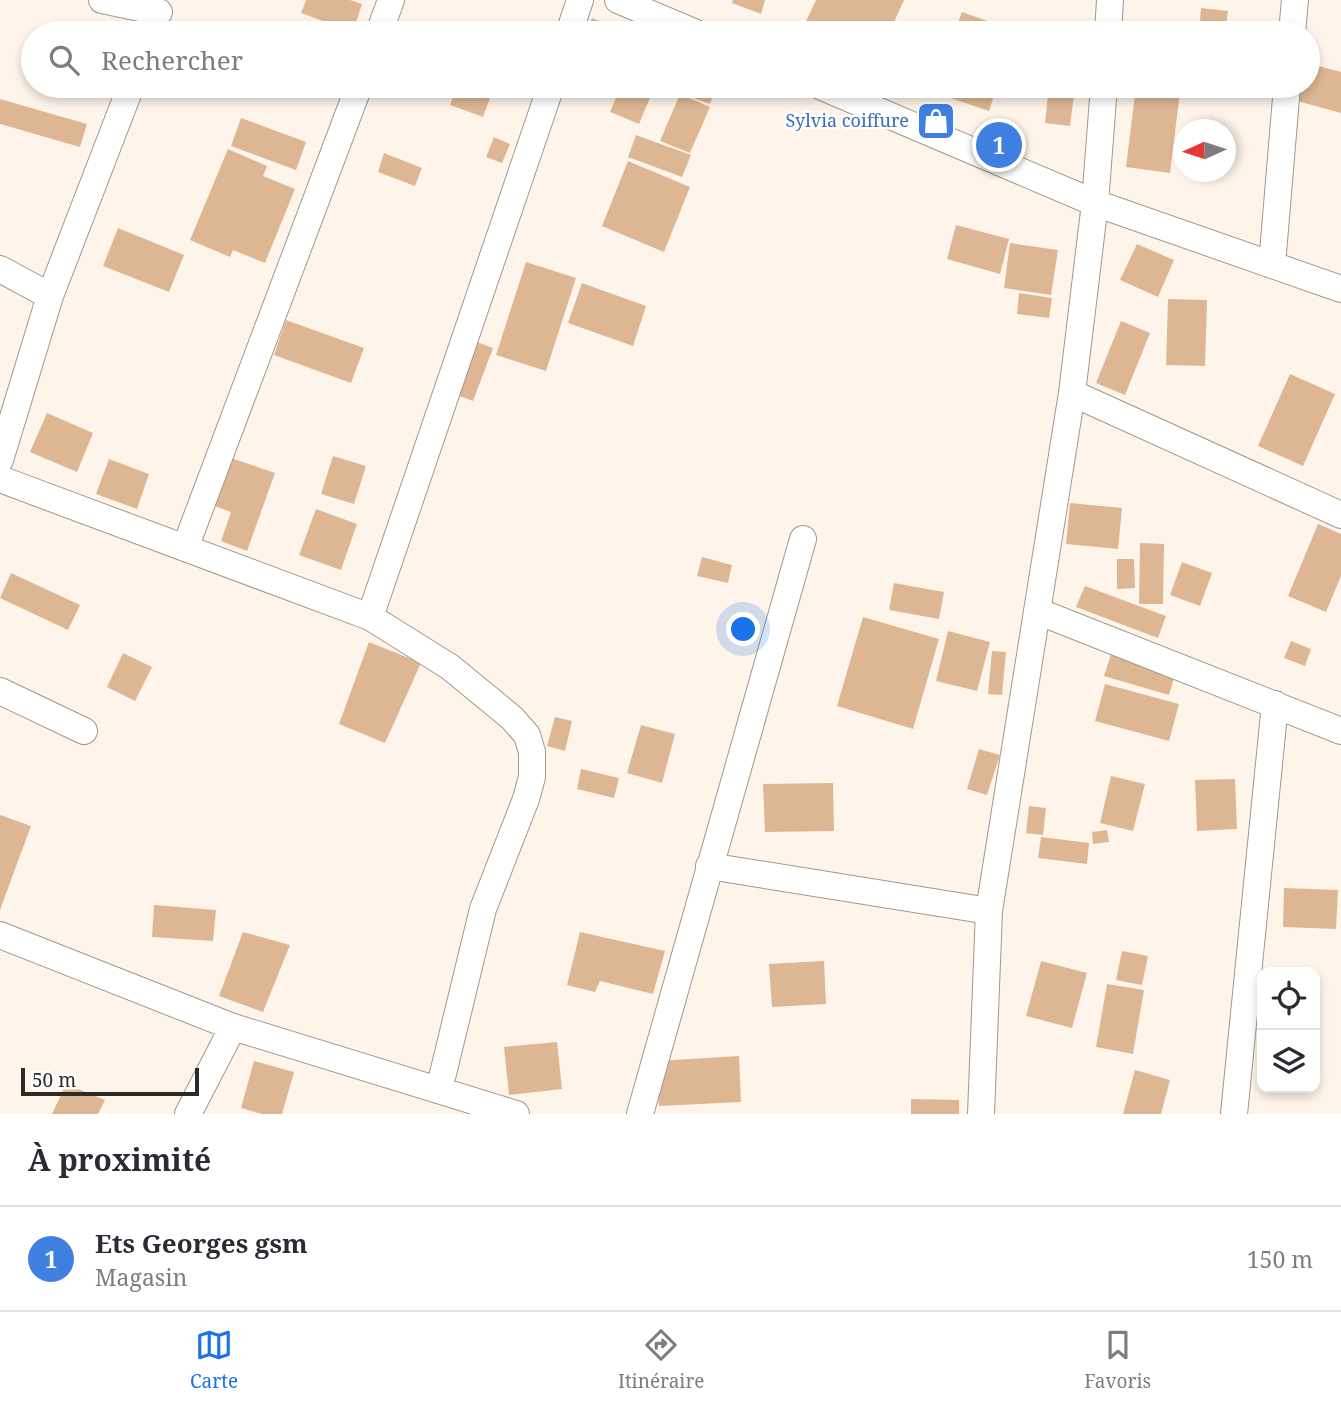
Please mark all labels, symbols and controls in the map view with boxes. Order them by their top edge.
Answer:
search box [21,21,1320,98]
icon: search [45,41,83,79]
text: Rechercher [101,42,243,78]
shop icon: Sylvia coiffure [915,100,957,142]
place label: Sylvia coiffure [786,108,909,132]
pin: 1 [976,119,1022,171]
north arrow [1173,119,1236,182]
your location [726,612,760,646]
map controls [1257,967,1320,1093]
button: locate [1257,967,1320,1030]
button: layers [1257,1030,1320,1093]
scale bar [21,1065,200,1097]
text: 50 m [32,1067,76,1093]
text: À proximité [28,1139,211,1180]
text: Ets Georges gsm [95,1225,308,1261]
text: 1 [45,1243,58,1275]
text: 150 m [1247,1243,1313,1275]
text: Magasin [95,1261,187,1293]
tab: Carte [190,1326,238,1394]
tab: Itinéraire [618,1326,705,1394]
tab: Favoris [1084,1326,1151,1394]

